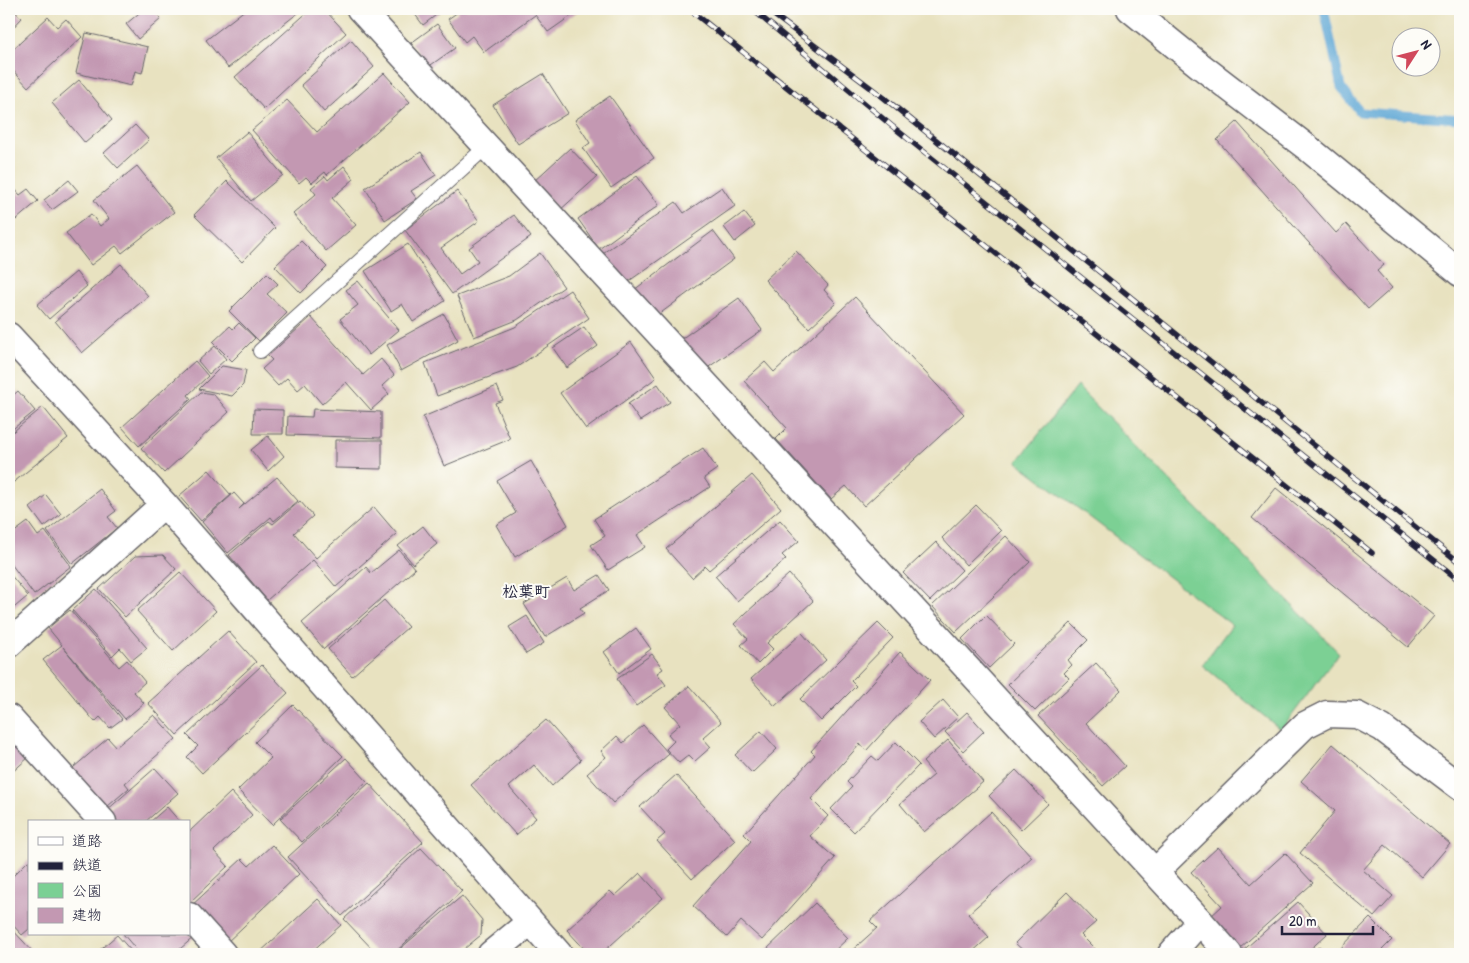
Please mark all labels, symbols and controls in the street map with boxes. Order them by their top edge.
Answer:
north arrow [1392,28,1442,78]
text: N [1417,35,1437,53]
district label: 松葉町 [502,580,550,602]
legend [28,820,190,936]
text: 道路 [72,830,102,851]
text: 鉄道 [72,854,102,875]
text: 公園 [72,880,102,901]
scale bar [1282,903,1373,935]
text: 建物 [72,904,102,925]
text: 20 m [1289,910,1316,931]

